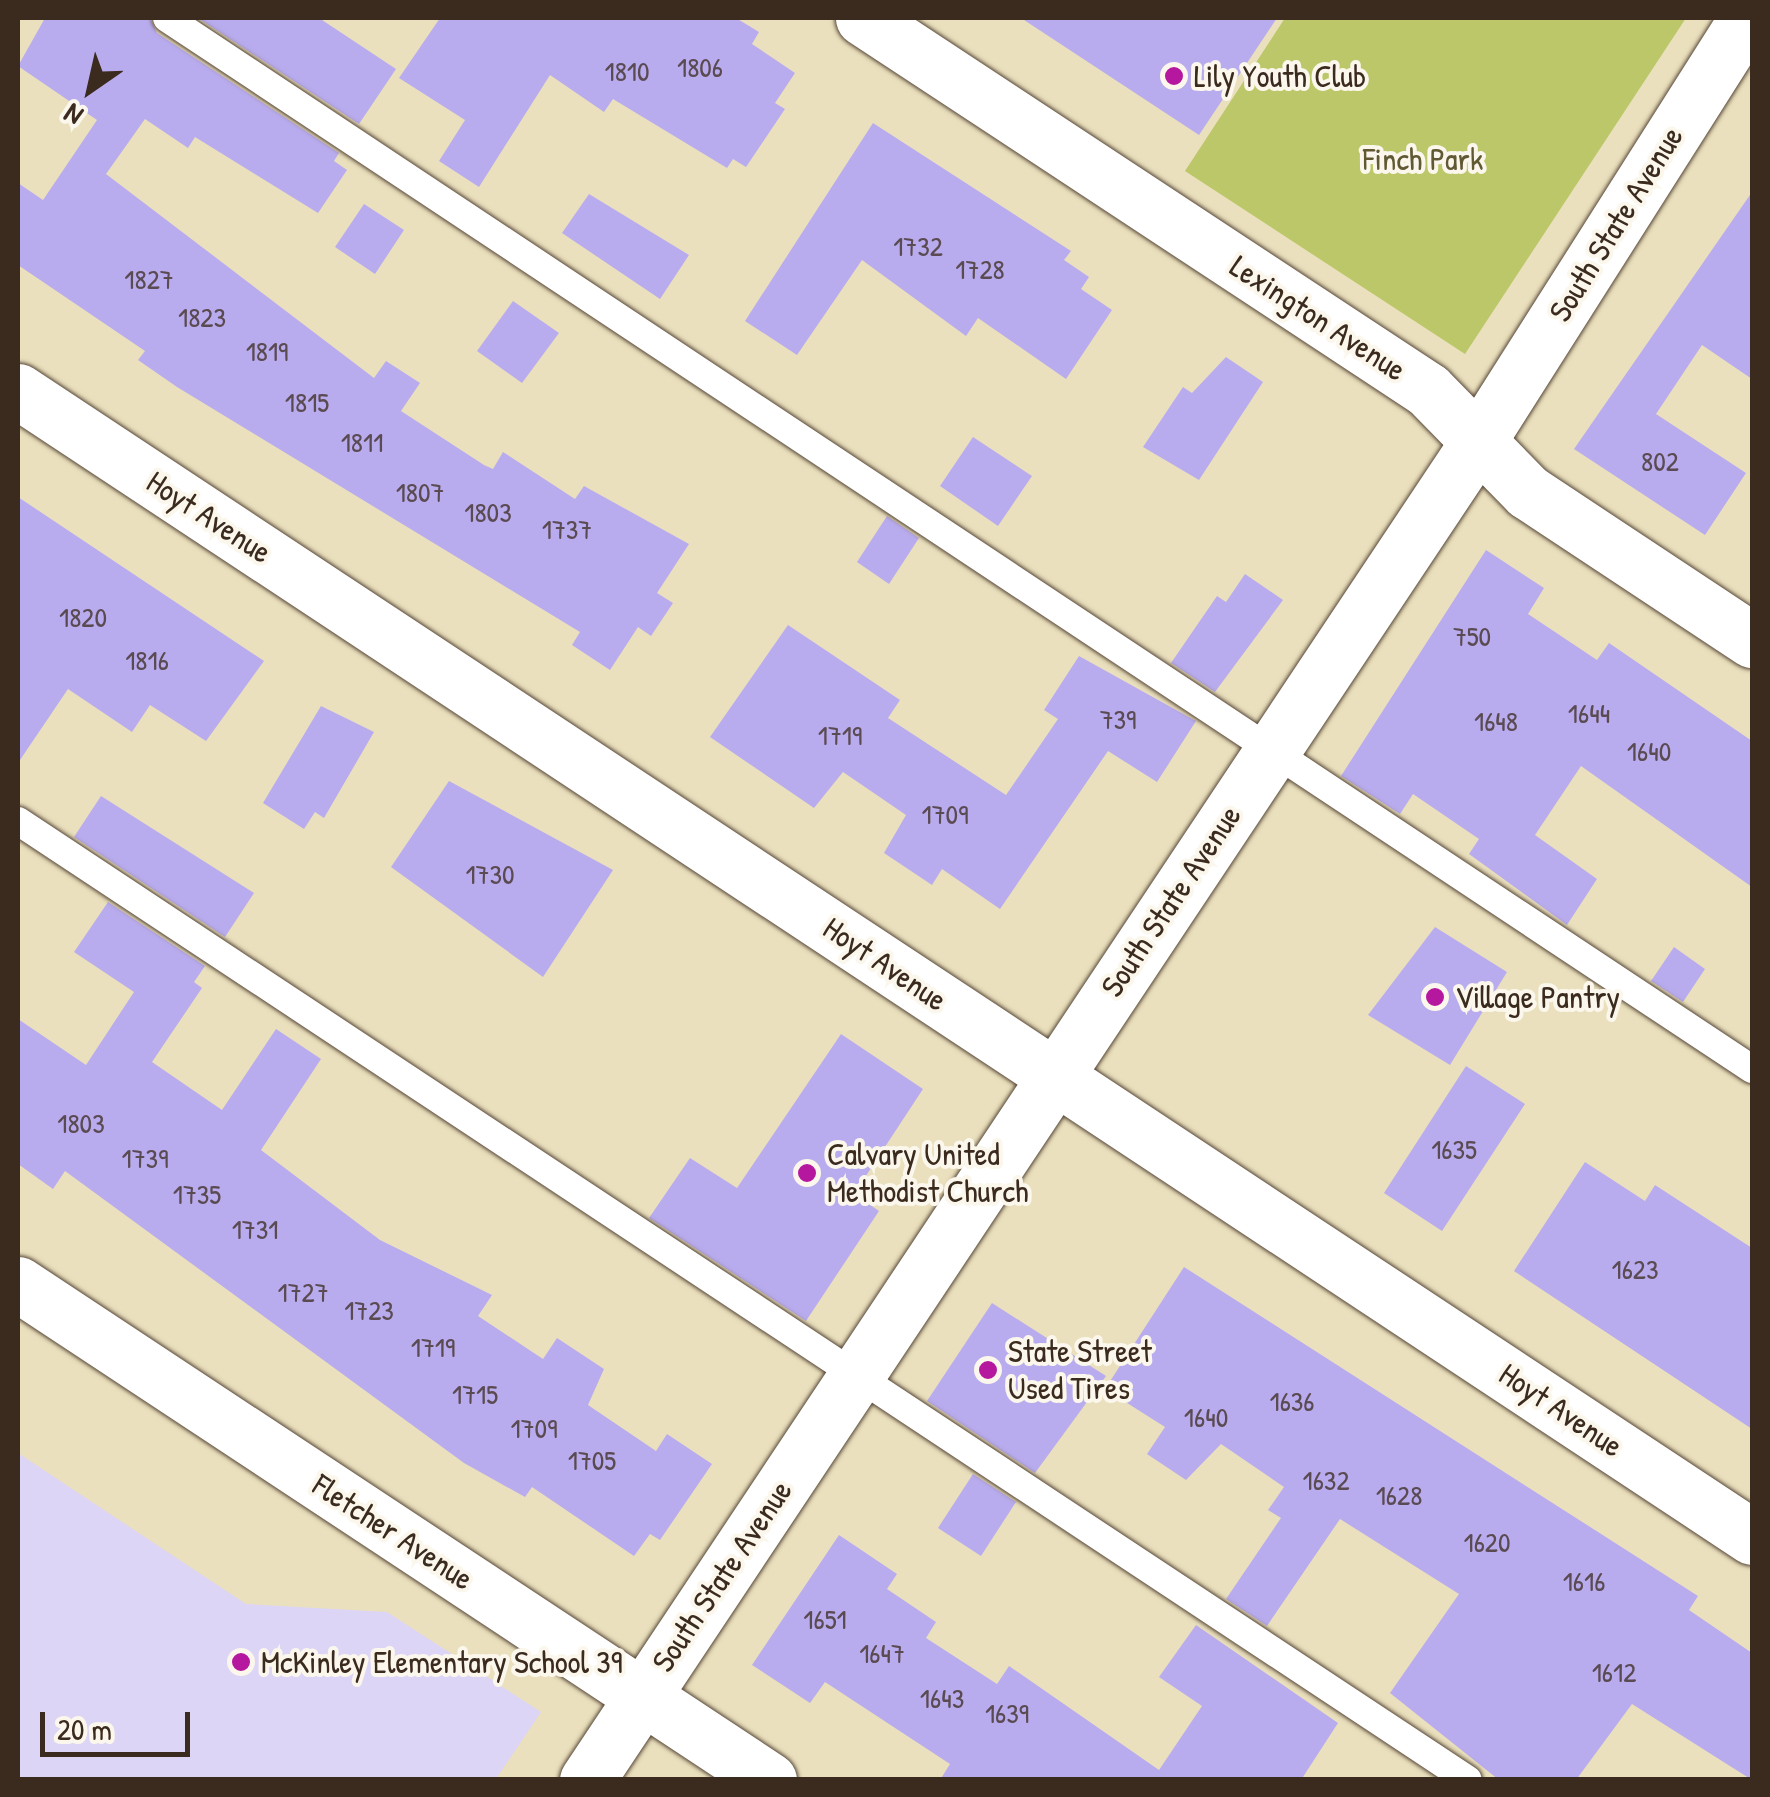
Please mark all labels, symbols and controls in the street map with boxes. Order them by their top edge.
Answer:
north arrow [40,40,140,140]
house number: 1806 [677,50,723,84]
house number: 1810 [605,54,649,88]
place label: Lily Youth Club [1194,57,1366,95]
marker: Lily Youth Club [1163,65,1185,87]
text: N [56,95,90,135]
street label: South State Avenue [1541,119,1691,329]
park label: Finch Park [1363,140,1483,178]
house number: 1732 [893,229,943,263]
street label: Lexington Avenue [1223,247,1413,389]
house number: 1728 [955,252,1005,286]
house number: 1827 [124,262,174,296]
house number: 1823 [178,300,226,334]
house number: 1819 [246,334,288,368]
house number: 1815 [285,385,329,419]
house number: 1811 [341,425,383,459]
house number: 802 [1641,444,1679,478]
street label: Hoyt Avenue [139,463,279,571]
house number: 1807 [396,475,444,509]
house number: 1803 [464,495,512,529]
house number: 1737 [542,512,592,546]
house number: 1820 [59,600,107,634]
house number: 750 [1453,619,1491,653]
house number: 1816 [125,643,169,677]
house number: 1644 [1568,696,1610,730]
house number: 739 [1100,702,1136,736]
house number: 1648 [1474,704,1518,738]
house number: 1719 [818,718,862,752]
house number: 1640 [1627,734,1671,768]
house number: 1709 [922,797,968,831]
street label: South State Avenue [1093,798,1249,1004]
house number: 1730 [465,857,515,891]
street label: Hoyt Avenue [816,909,954,1019]
place label: Village Pantry [1455,978,1620,1016]
marker: Village Pantry [1424,986,1446,1008]
house number: 1803 [57,1106,105,1140]
house number: 1635 [1431,1132,1477,1166]
place label: Calvary United Methodist Church [827,1136,1028,1211]
house number: 1739 [122,1141,168,1175]
marker: Calvary United Methodist Church [796,1162,818,1184]
house number: 1735 [173,1177,221,1211]
house number: 1731 [232,1212,278,1246]
house number: 1623 [1612,1252,1658,1286]
house number: 1727 [278,1275,328,1309]
house number: 1723 [344,1293,394,1327]
house number: 1719 [411,1330,455,1364]
place label: State Street Used Tires [1008,1333,1152,1408]
street label: Hoyt Avenue [1492,1355,1630,1465]
marker: State Street Used Tires [977,1359,999,1381]
house number: 1715 [452,1377,498,1411]
house number: 1636 [1269,1384,1315,1418]
house number: 1640 [1184,1400,1228,1434]
house number: 1709 [511,1411,557,1445]
house number: 1705 [568,1443,616,1477]
house number: 1632 [1303,1463,1349,1497]
street label: Fletcher Avenue [306,1466,480,1598]
street label: South State Avenue [644,1473,800,1679]
house number: 1628 [1376,1478,1422,1512]
house number: 1620 [1464,1525,1510,1559]
house number: 1616 [1563,1564,1605,1598]
house number: 1651 [803,1602,847,1636]
house number: 1647 [859,1636,905,1670]
place label: McKinley Elementary School 39 [261,1643,622,1681]
marker: McKinley Elementary School 39 [230,1651,252,1673]
house number: 1612 [1592,1655,1636,1689]
house number: 1643 [920,1681,964,1715]
scale bar [45,1692,195,1754]
house number: 1639 [985,1696,1029,1730]
text: 20 m [57,1709,112,1749]

